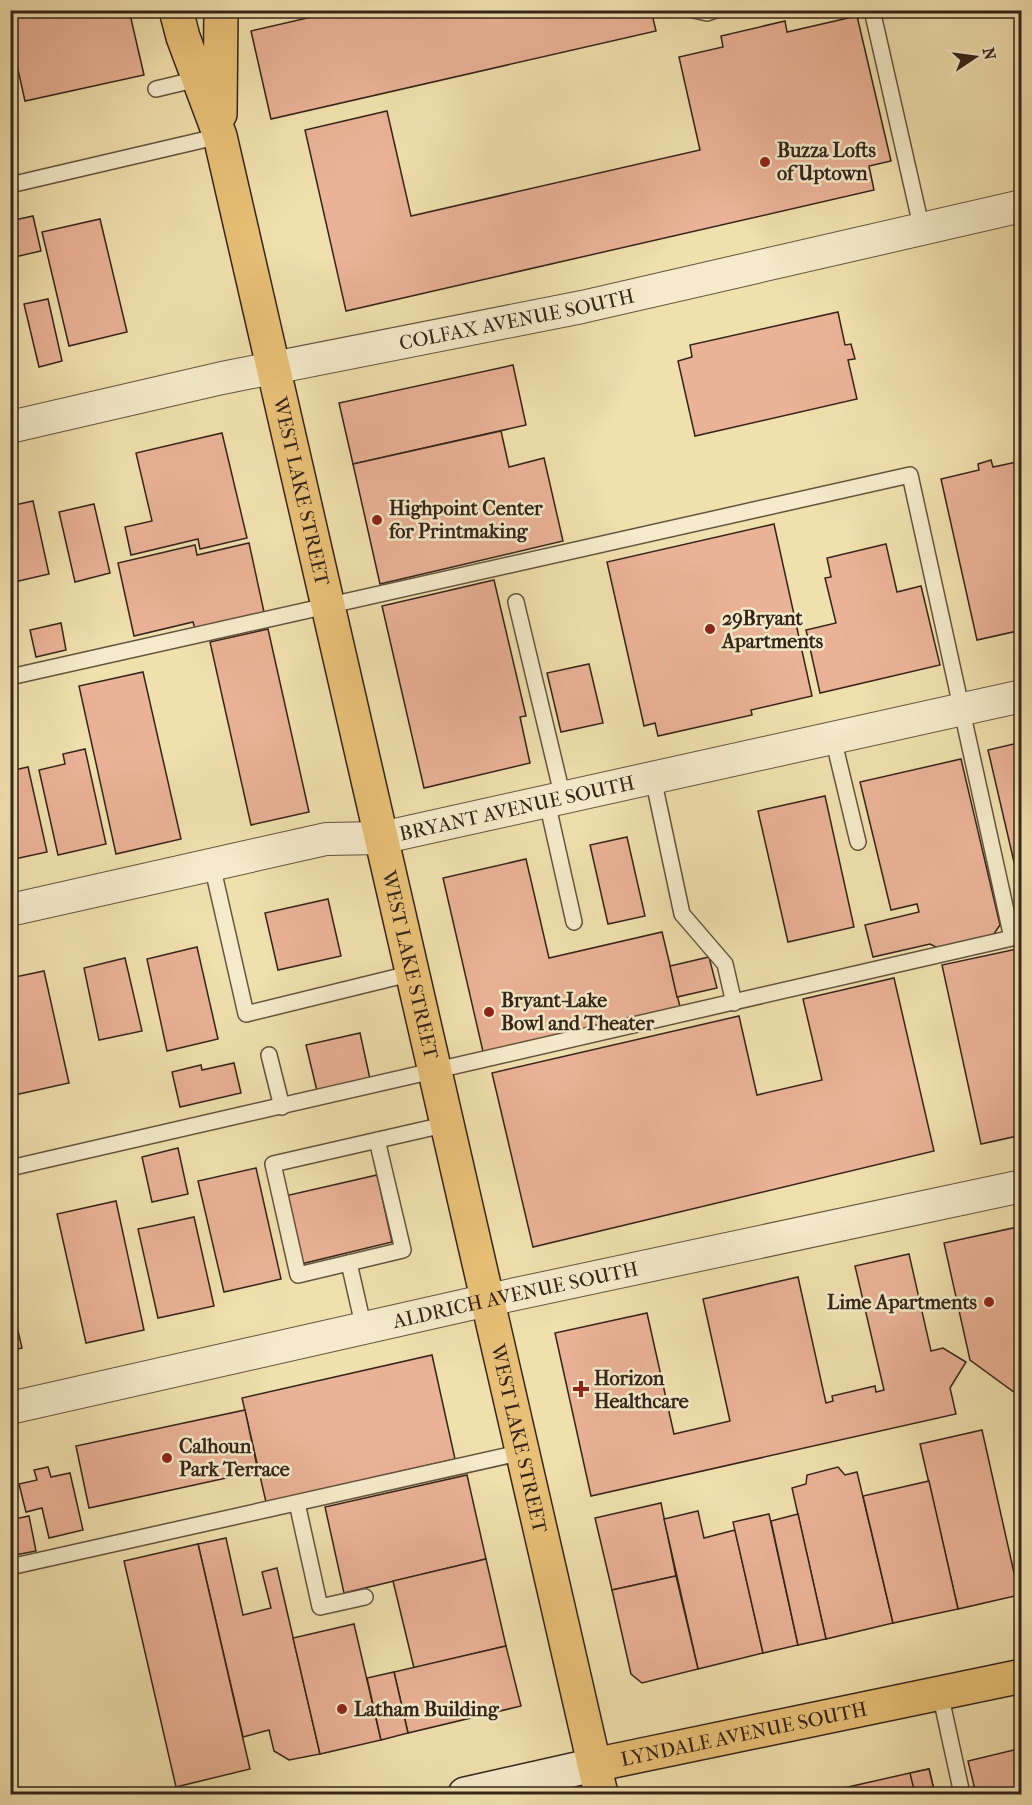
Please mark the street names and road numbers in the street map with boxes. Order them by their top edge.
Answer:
street label: COLFAX AVENUE SOUTH [397,284,637,355]
street label: WEST LAKE STREET [268,394,334,588]
street label: BRYANT AVENUE SOUTH [397,771,637,846]
street label: WEST LAKE STREET [377,867,443,1062]
street label: ALDRICH AVENUE SOUTH [390,1257,641,1333]
street label: WEST LAKE STREET [486,1341,552,1536]
street label: LYNDALE AVENUE SOUTH [619,1697,869,1771]

